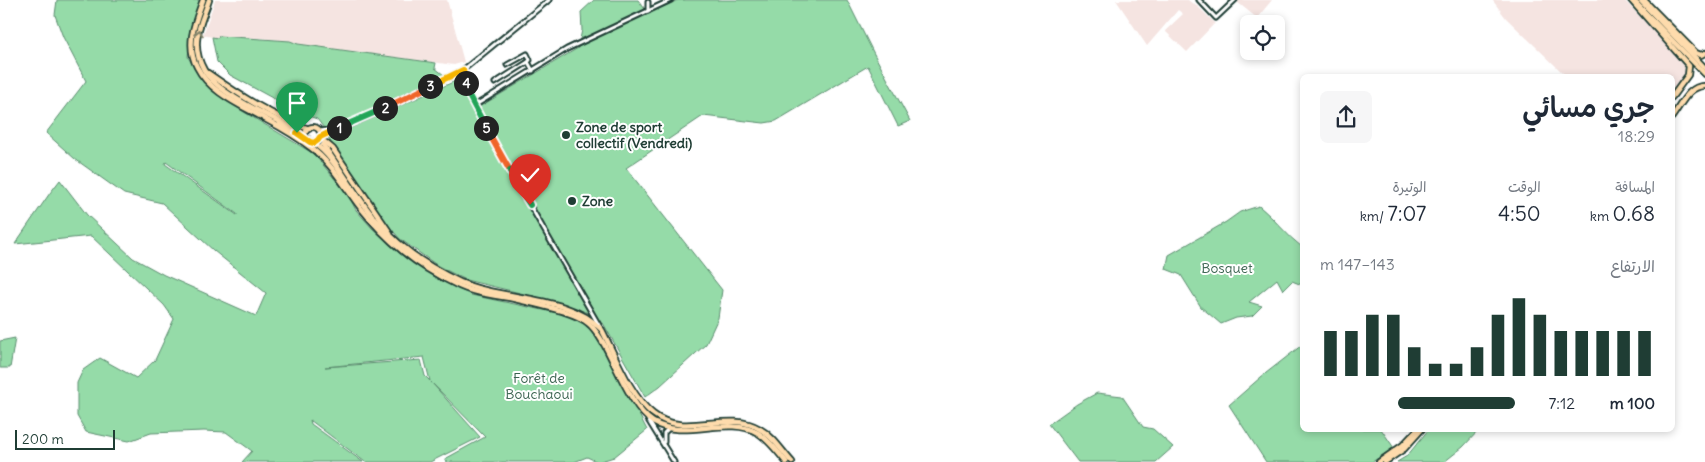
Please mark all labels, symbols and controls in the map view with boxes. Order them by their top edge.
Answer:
map controls [1240,15,1285,60]
button: locate [1240,15,1285,60]
one-way arrow [193,29,203,38]
pin: 4 [454,70,478,96]
pin: 3 [418,74,442,98]
text: 4 [462,74,471,92]
text: 3 [427,77,434,95]
pin [276,82,318,133]
icon: arrive [283,89,311,117]
text: جري مسائي [1522,89,1655,125]
button: share [1320,91,1372,143]
pin: 2 [372,96,398,120]
text: 2 [382,99,389,117]
pin: 1 [326,116,352,140]
pin: 5 [474,116,498,140]
place label: Zone de sport collectif (Vendredi) [576,118,692,152]
text: 1 [337,119,342,137]
text: 5 [482,119,491,137]
text: 18:29 [1618,126,1655,146]
marker: Zone de sport collectif (Vendredi) [560,129,572,141]
pin [509,154,551,205]
icon: check [516,161,544,189]
text: الوتيرة [1393,178,1426,196]
text: الوقت [1508,178,1541,196]
text: المسافة [1615,178,1655,196]
place label: Zone [582,192,614,210]
marker: Zone [566,195,578,207]
text: 7:07 [1387,200,1426,227]
text: 4:50 [1498,200,1541,227]
text: 0.68 [1613,200,1655,227]
text: /km [1360,207,1387,225]
text: km [1590,207,1613,225]
text: 143–147 m [1320,254,1395,274]
text: الارتفاع [1610,256,1655,276]
park label: Bosquet [1201,259,1253,277]
park label: Forêt de Bouchaoui [505,369,573,403]
text: 7:12 [1548,393,1575,413]
text: 100 m [1610,393,1655,413]
scale bar [15,427,115,450]
text: 200 m [22,430,64,448]

